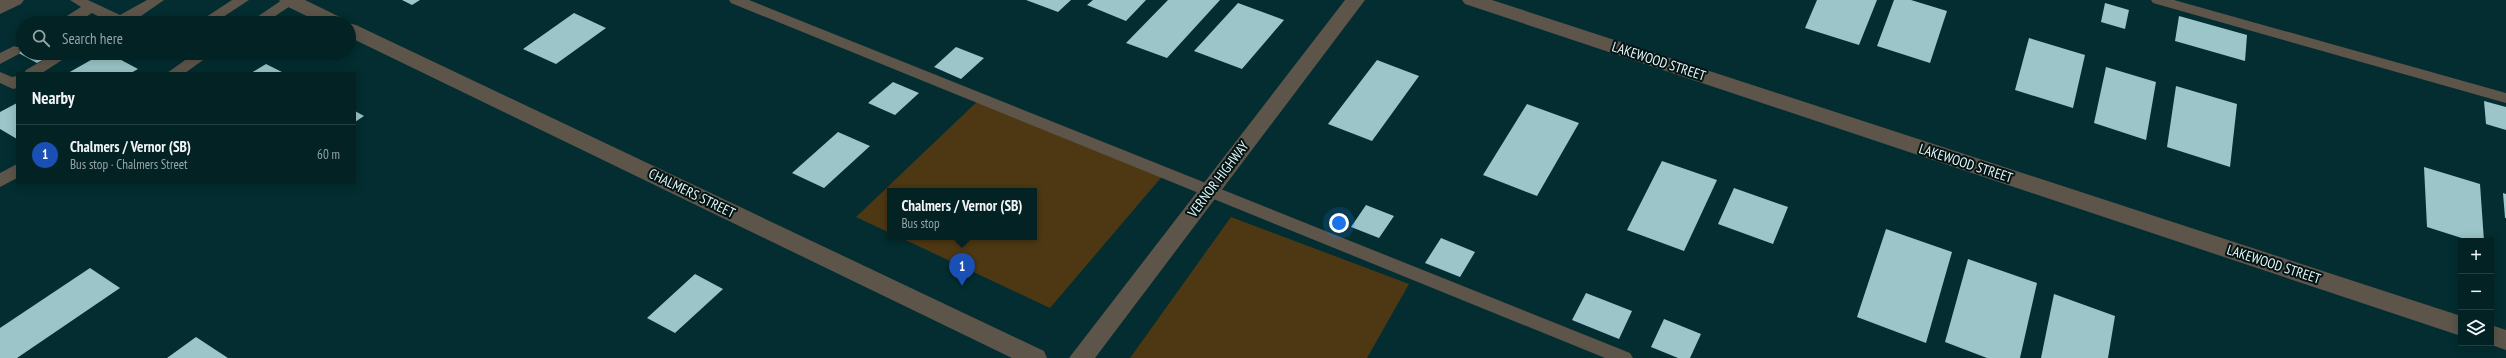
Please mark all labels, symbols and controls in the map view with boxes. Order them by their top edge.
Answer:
search box [16,16,356,60]
icon: search [30,27,52,49]
text: Search here [62,29,123,48]
street label: LAKEWOOD STREET [1610,37,1709,85]
text: Nearby [32,87,75,109]
text: Chalmers / Vernor (SB) [70,137,191,156]
street label: VERNOR HIGHWAY [1183,137,1253,221]
street label: LAKEWOOD STREET [1917,139,2016,187]
text: 1 [42,146,48,163]
text: 60 m [317,146,340,163]
text: Bus stop · Chalmers Street [70,156,188,173]
street label: CHALMERS STREET [646,164,739,222]
popup [887,188,1037,240]
text: Chalmers / Vernor (SB) [901,196,1023,215]
your location [1329,213,1349,233]
text: Bus stop [901,215,940,232]
map controls [2458,238,2494,346]
button: + [2458,238,2494,274]
street label: LAKEWOOD STREET [2225,240,2324,288]
pin: 1 [949,253,975,286]
button: − [2458,274,2494,310]
button: layers [2458,310,2494,346]

